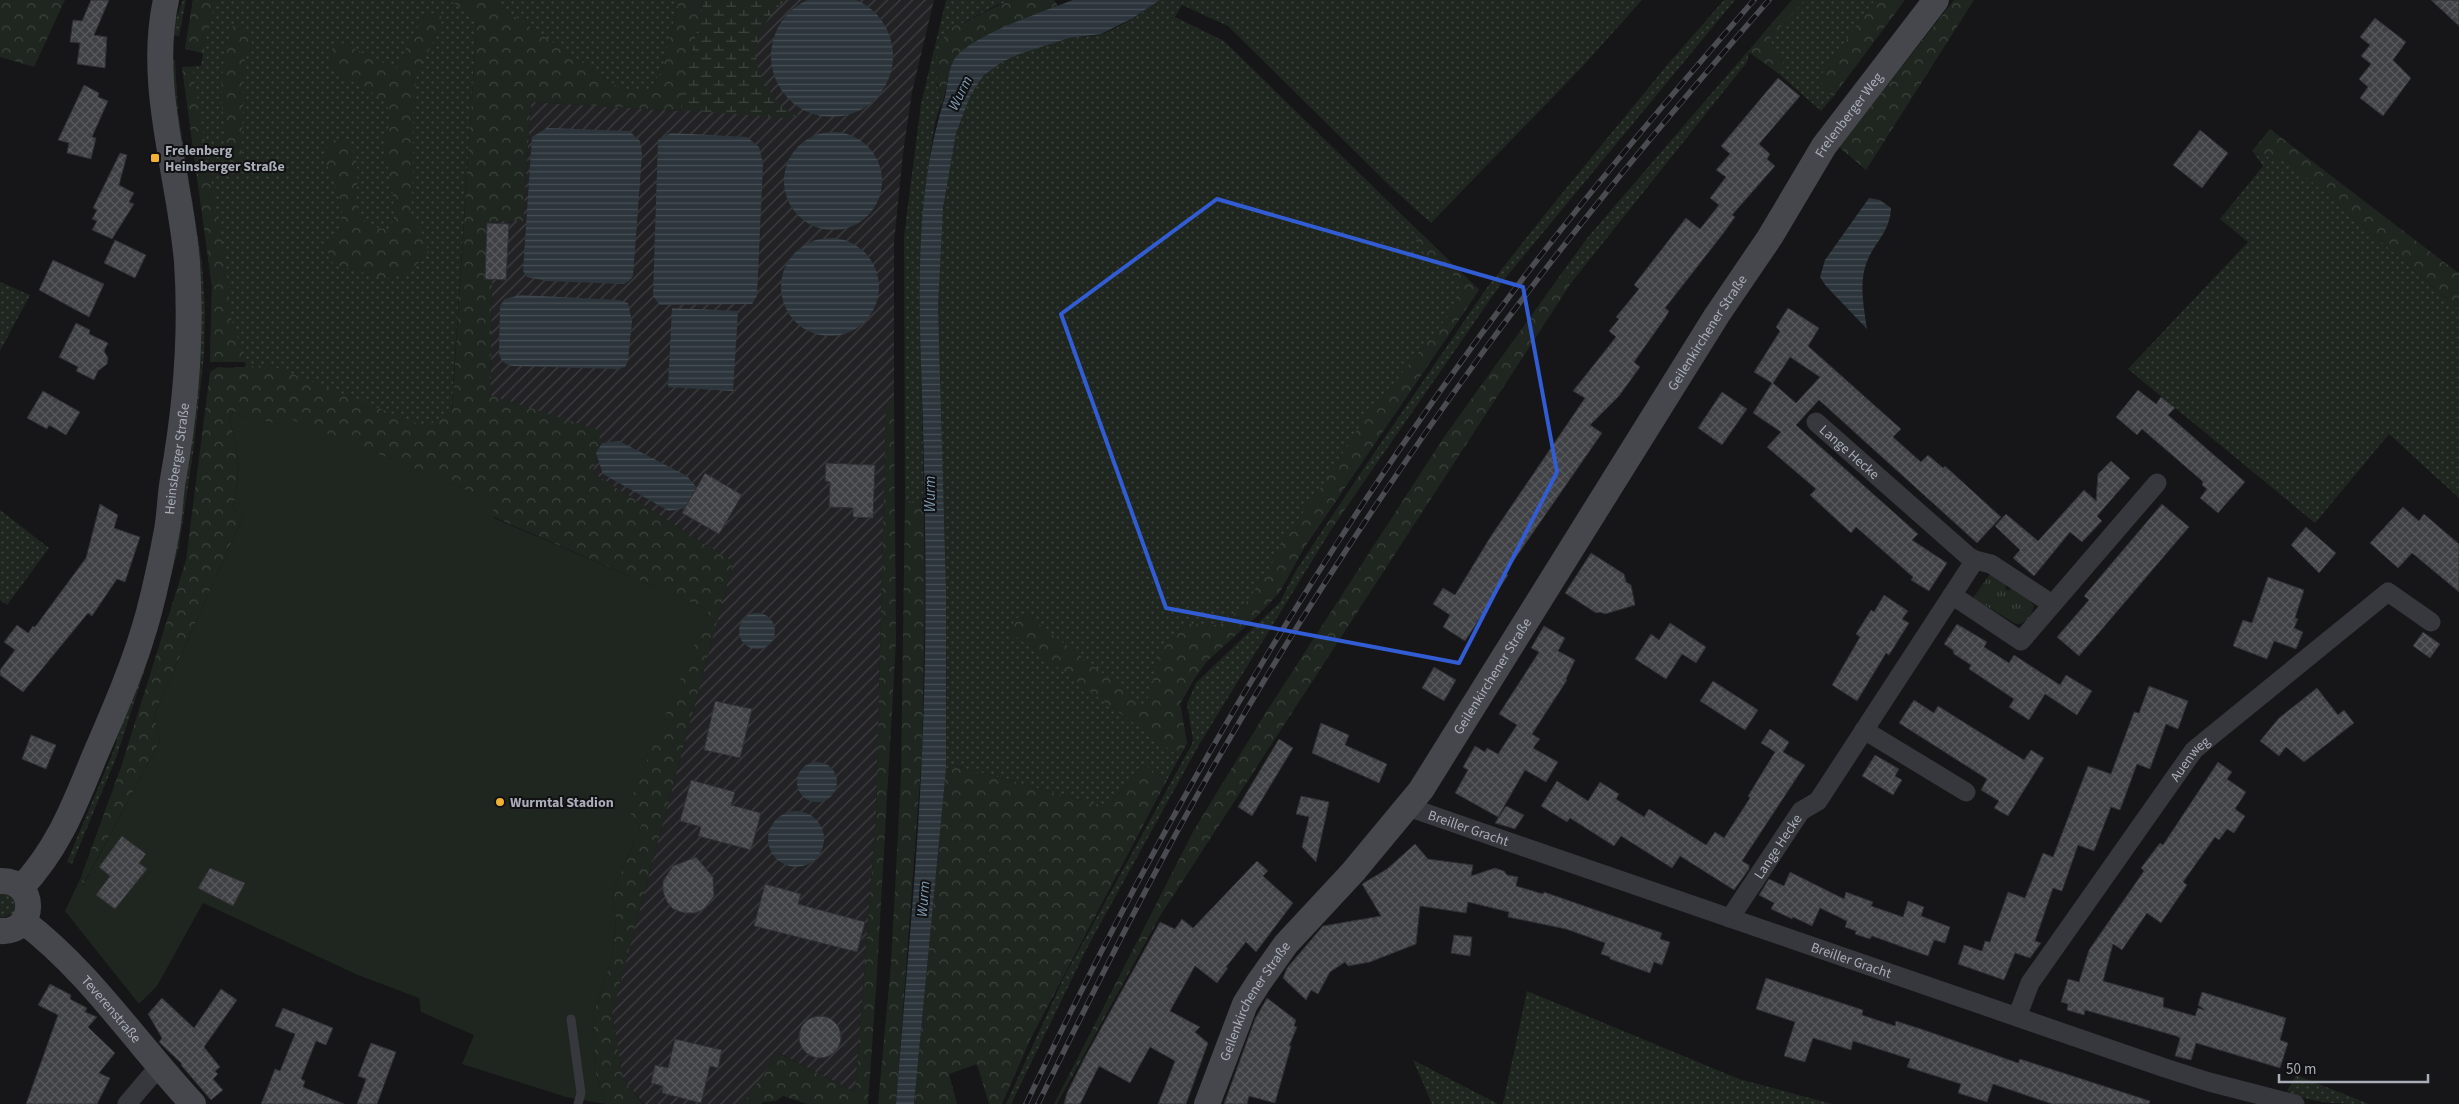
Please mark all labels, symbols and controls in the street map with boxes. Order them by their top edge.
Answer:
street label: Frelenberger Weg [1810,68,1888,162]
water label: Wurm [943,72,978,114]
place label: Frelenberg Heinsberger Straße [165,141,285,177]
marker: Frelenberg Heinsberger Straße [149,152,161,164]
street label: Geilenkirchener Straße [1663,271,1752,395]
street label: Heinsberger Straße [160,402,195,516]
street label: Lange Hecke [1815,420,1884,485]
water label: Wurm [920,476,941,512]
street label: Geilenkirchener Straße [1449,614,1537,739]
street label: Auenweg [2166,732,2215,786]
place label: Wurmtal Stadion [510,793,614,813]
marker: Wurmtal Stadion [494,796,506,808]
street label: Breiller Gracht [1425,806,1511,852]
street label: Lange Hecke [1750,810,1807,883]
water label: Wurm [911,880,936,918]
street label: Geilenkirchener Straße [1215,938,1296,1064]
street label: Breiller Gracht [1808,938,1894,984]
street label: Teverenstraße [76,971,145,1048]
scale bar [2279,1052,2428,1084]
text: 50 m [2286,1059,2316,1080]

